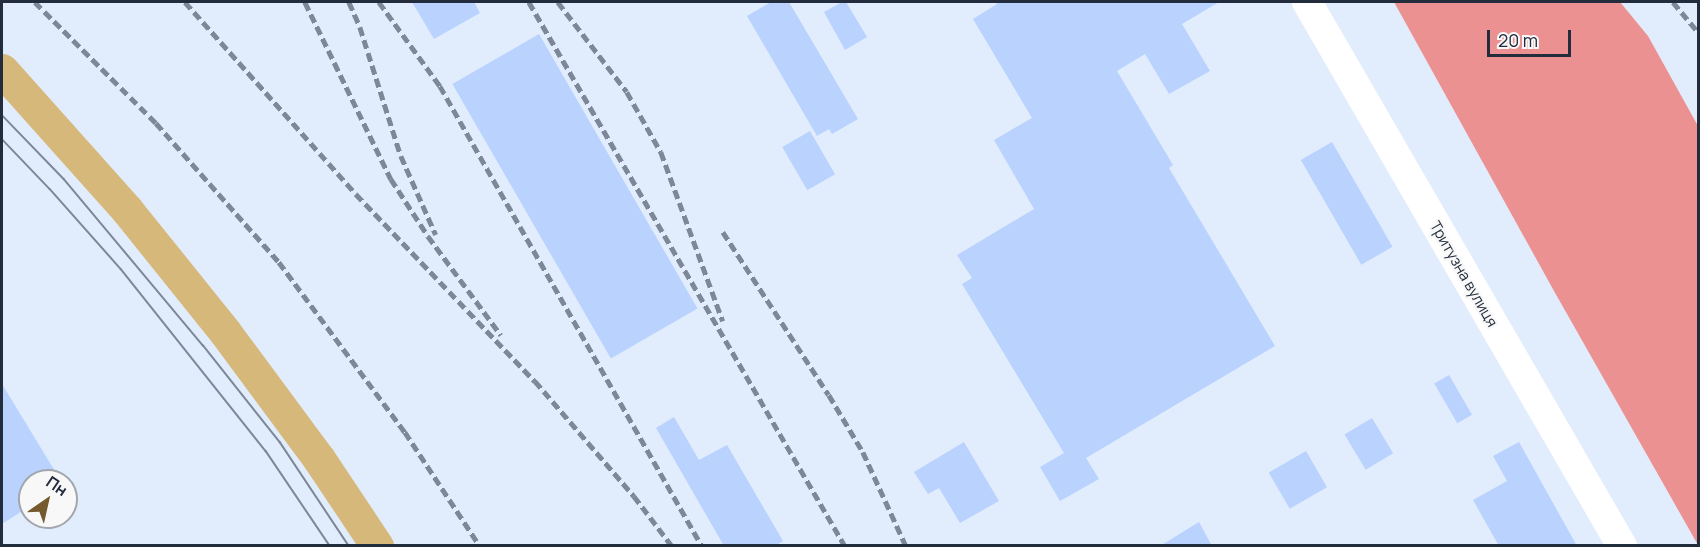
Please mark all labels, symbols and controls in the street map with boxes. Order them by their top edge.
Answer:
scale bar [1490,18,1574,56]
text: 20 m [1498,28,1538,52]
street label: Тритузна вулиця [1426,218,1502,330]
north arrow [18,469,78,529]
text: Пн [42,471,72,501]

